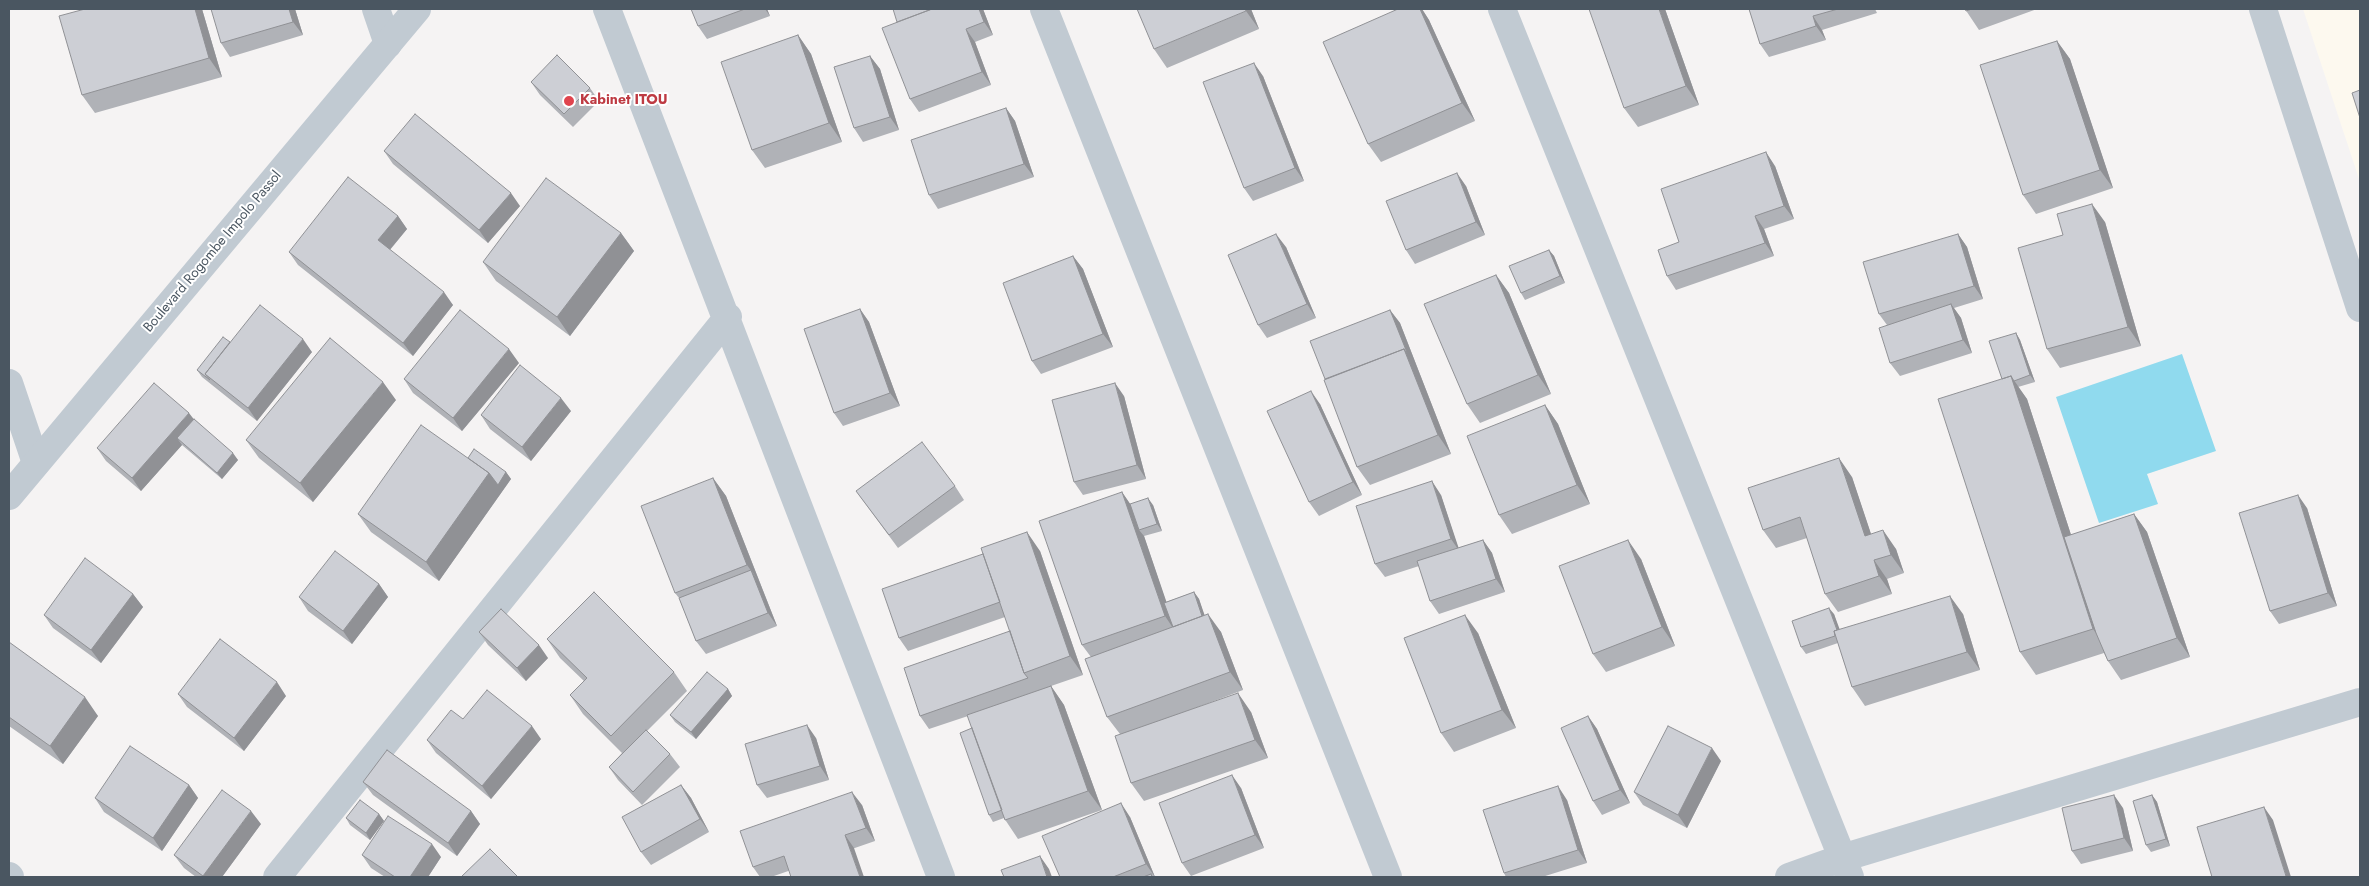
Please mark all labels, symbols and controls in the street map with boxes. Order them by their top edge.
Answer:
place label: Kabinet ITOU [580,93,667,109]
marker: Kabinet ITOU [562,94,576,108]
street label: Boulevard Rogombe Impolo Passol [141,168,285,336]

